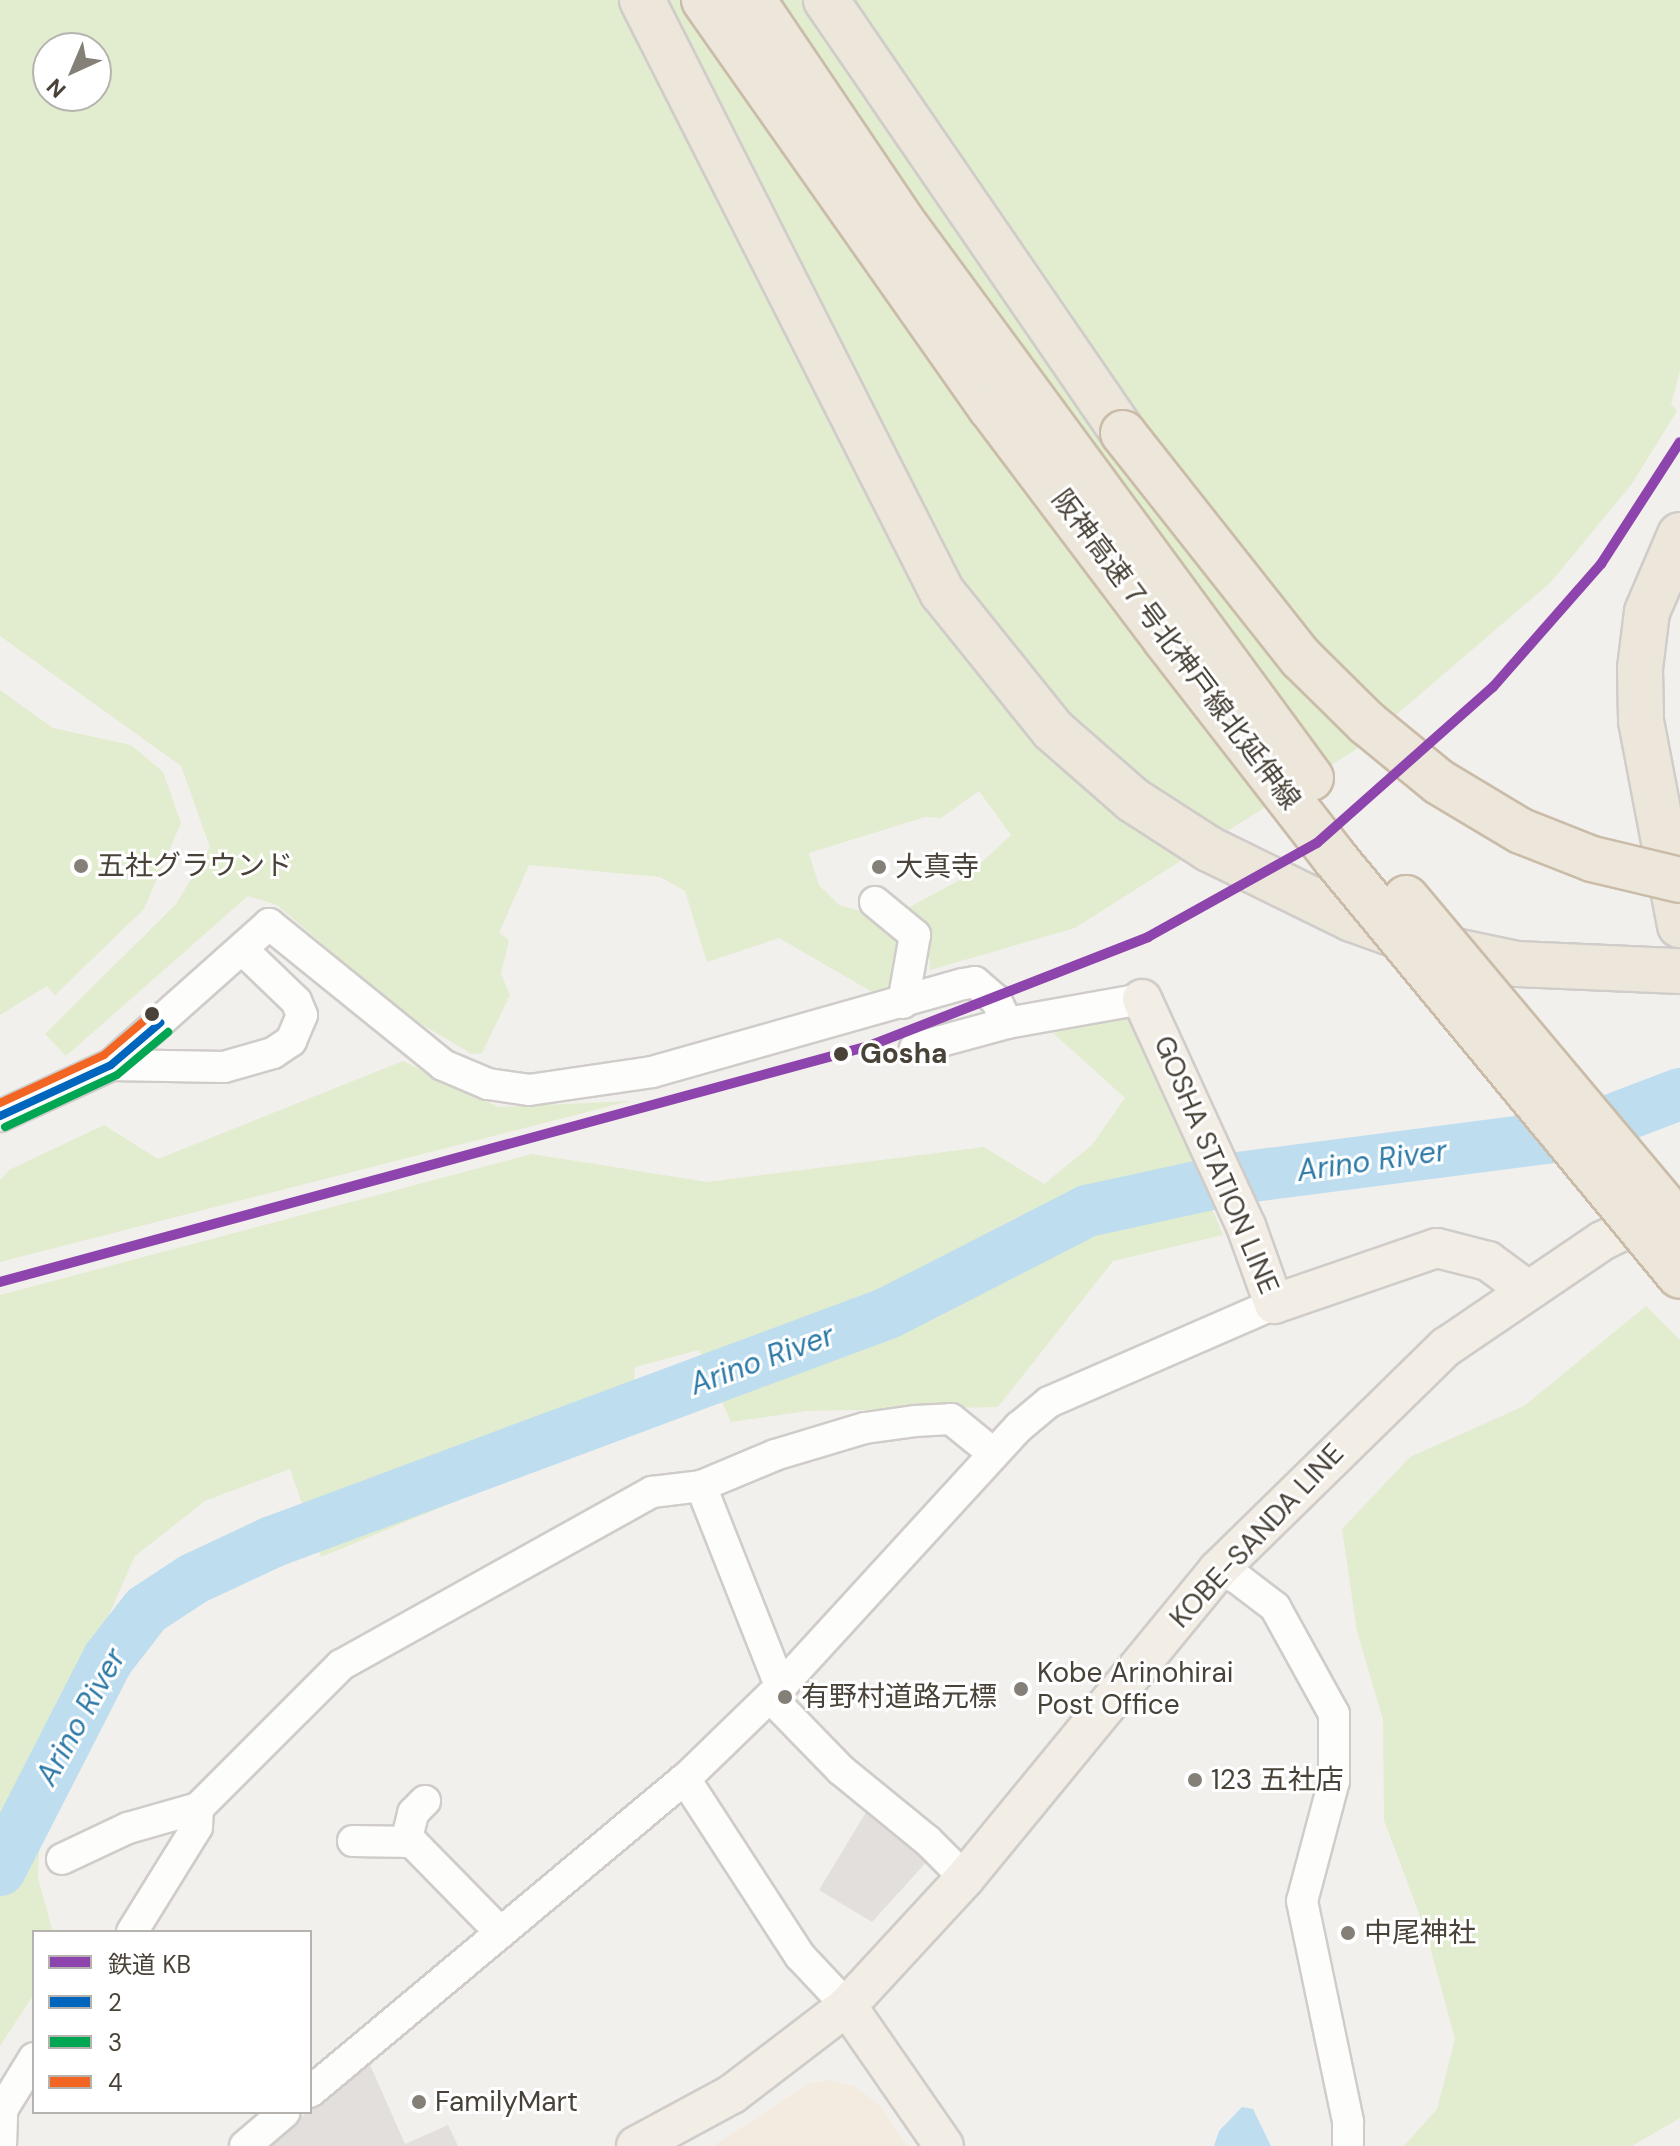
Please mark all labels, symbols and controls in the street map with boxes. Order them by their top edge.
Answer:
north arrow [32,32,112,112]
text: N [41,72,72,104]
street label: 阪神高速７号北神戸線北延伸線 [1045,483,1307,817]
place label: 五社グラウンド [97,849,293,883]
place label: 大真寺 [895,850,979,884]
marker: 五社グラウンド [72,857,90,875]
marker: 大真寺 [870,858,888,876]
unlabelled marker [144,1006,160,1022]
street label: GOSHA STATION LINE [1146,1031,1286,1299]
place label: Gosha [860,1037,947,1071]
marker: Gosha [829,1042,853,1066]
water label: Arino River [1295,1133,1449,1189]
water label: Arino River [685,1317,839,1403]
street label: KOBE-SANDA LINE [1163,1437,1351,1635]
water label: Arino River [29,1642,133,1792]
place label: Kobe Arinohirai Post Office [1037,1656,1233,1722]
place label: 有野村道路元標 [801,1680,997,1714]
marker: Kobe Arinohirai Post Office [1012,1680,1030,1698]
marker: 有野村道路元標 [776,1688,794,1706]
place label: 123 五社店 [1211,1763,1344,1797]
marker: 123 五社店 [1186,1771,1204,1789]
place label: 中尾神社 [1364,1916,1476,1950]
marker: 中尾神社 [1339,1924,1357,1942]
legend [32,1930,312,2114]
text: 鉄道 KB [108,1949,191,1980]
text: 2 [108,1987,122,2018]
text: 3 [108,2027,122,2058]
text: 4 [108,2067,123,2098]
place label: FamilyMart [435,2085,578,2119]
marker: FamilyMart [410,2093,428,2111]

